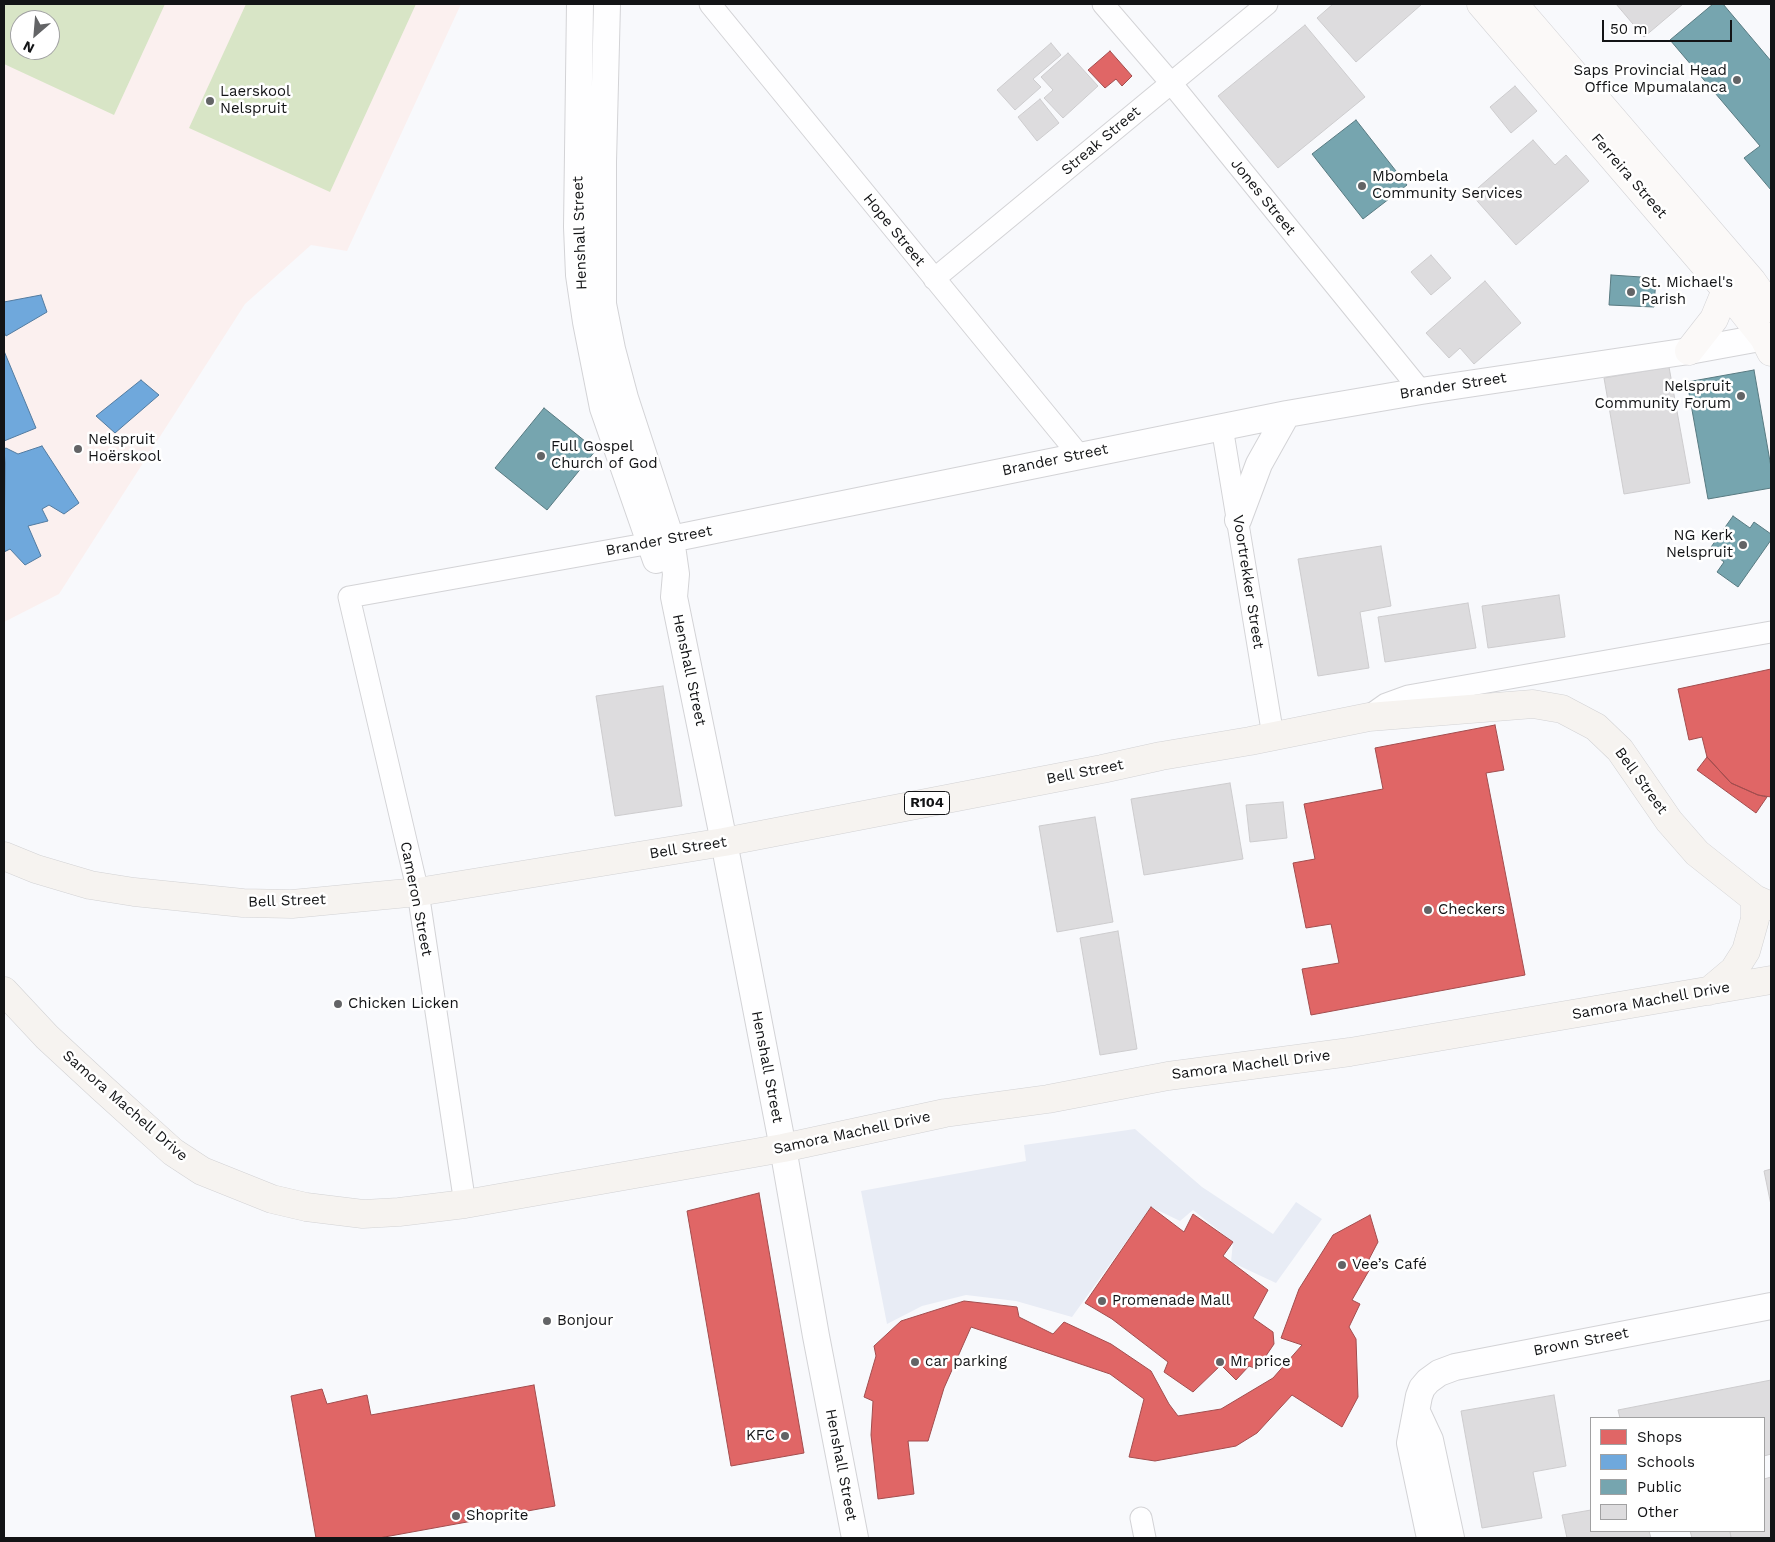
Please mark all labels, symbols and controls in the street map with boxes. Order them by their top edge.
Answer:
north arrow [10,10,60,60]
scale bar [1605,10,1735,42]
text: 50 m [1610,20,1647,38]
text: N [20,38,37,57]
place label: Saps Provincial Head Office Mpumalanca [1573,62,1727,97]
marker: Saps Provincial Head Office Mpumalanca [1731,74,1743,86]
place label: Laerskool Nelspruit [220,83,291,118]
marker: Laerskool Nelspruit [204,95,216,107]
street label: Streak Street [1058,103,1144,179]
street label: Ferreira Street [1587,130,1671,222]
street label: Jones Street [1227,155,1299,239]
place label: Mbombela Community Services [1372,168,1523,203]
street label: Henshall Street [569,176,591,290]
marker: Mbombela Community Services [1356,180,1368,192]
street label: Hope Street [859,190,929,270]
place label: St. Michael's Parish [1641,274,1733,309]
marker: St. Michael's Parish [1625,286,1637,298]
street label: Brander Street [1398,369,1508,403]
place label: Nelspruit Community Forum [1594,378,1731,413]
marker: Nelspruit Community Forum [1735,390,1747,402]
place label: Nelspruit Hoërskool [88,431,161,466]
place label: Full Gospel Church of God [551,438,658,473]
street label: Brander Street [1000,440,1110,480]
marker: Nelspruit Hoërskool [72,443,84,455]
marker: Full Gospel Church of God [535,450,547,462]
street label: Voortrekker Street [1229,514,1267,650]
street label: Brander Street [604,522,714,560]
place label: NG Kerk Nelspruit [1666,527,1733,562]
marker: NG Kerk Nelspruit [1737,539,1749,551]
street label: Henshall Street [668,612,710,728]
street label: Bell Street [1611,744,1671,818]
street label: Bell Street [1045,756,1125,788]
road number: R104 [904,791,950,814]
street label: Bell Street [648,833,728,863]
street label: Cameron Street [396,840,436,958]
street label: Bell Street [248,891,326,911]
place label: Checkers [1438,901,1505,919]
marker: Checkers [1422,904,1434,916]
street label: Samora Machell Drive [1571,978,1731,1024]
place label: Chicken Licken [348,995,459,1013]
marker: Chicken Licken [332,998,344,1010]
street label: Henshall Street [747,1009,787,1125]
street label: Samora Machell Drive [1171,1046,1331,1084]
street label: Samora Machell Drive [59,1047,191,1165]
street label: Samora Machell Drive [772,1108,932,1158]
place label: Vee’s Café [1352,1256,1427,1274]
marker: Vee’s Café [1336,1259,1348,1271]
place label: Promenade Mall [1112,1292,1230,1310]
marker: Promenade Mall [1096,1295,1108,1307]
place label: Bonjour [557,1312,613,1330]
marker: Bonjour [541,1315,553,1327]
street label: Brown Street [1532,1324,1630,1360]
place label: car parking [925,1353,1007,1371]
place label: Mr price [1230,1353,1291,1371]
marker: car parking [909,1356,921,1368]
marker: Mr price [1214,1356,1226,1368]
street label: Henshall Street [821,1407,861,1523]
legend [1590,1417,1765,1532]
place label: KFC [746,1427,775,1445]
text: Shops [1637,1428,1682,1446]
marker: KFC [779,1430,791,1442]
text: Schools [1637,1453,1695,1471]
text: Public [1637,1478,1682,1496]
text: Other [1637,1503,1679,1521]
place label: Shoprite [466,1507,528,1525]
marker: Shoprite [450,1510,462,1522]

